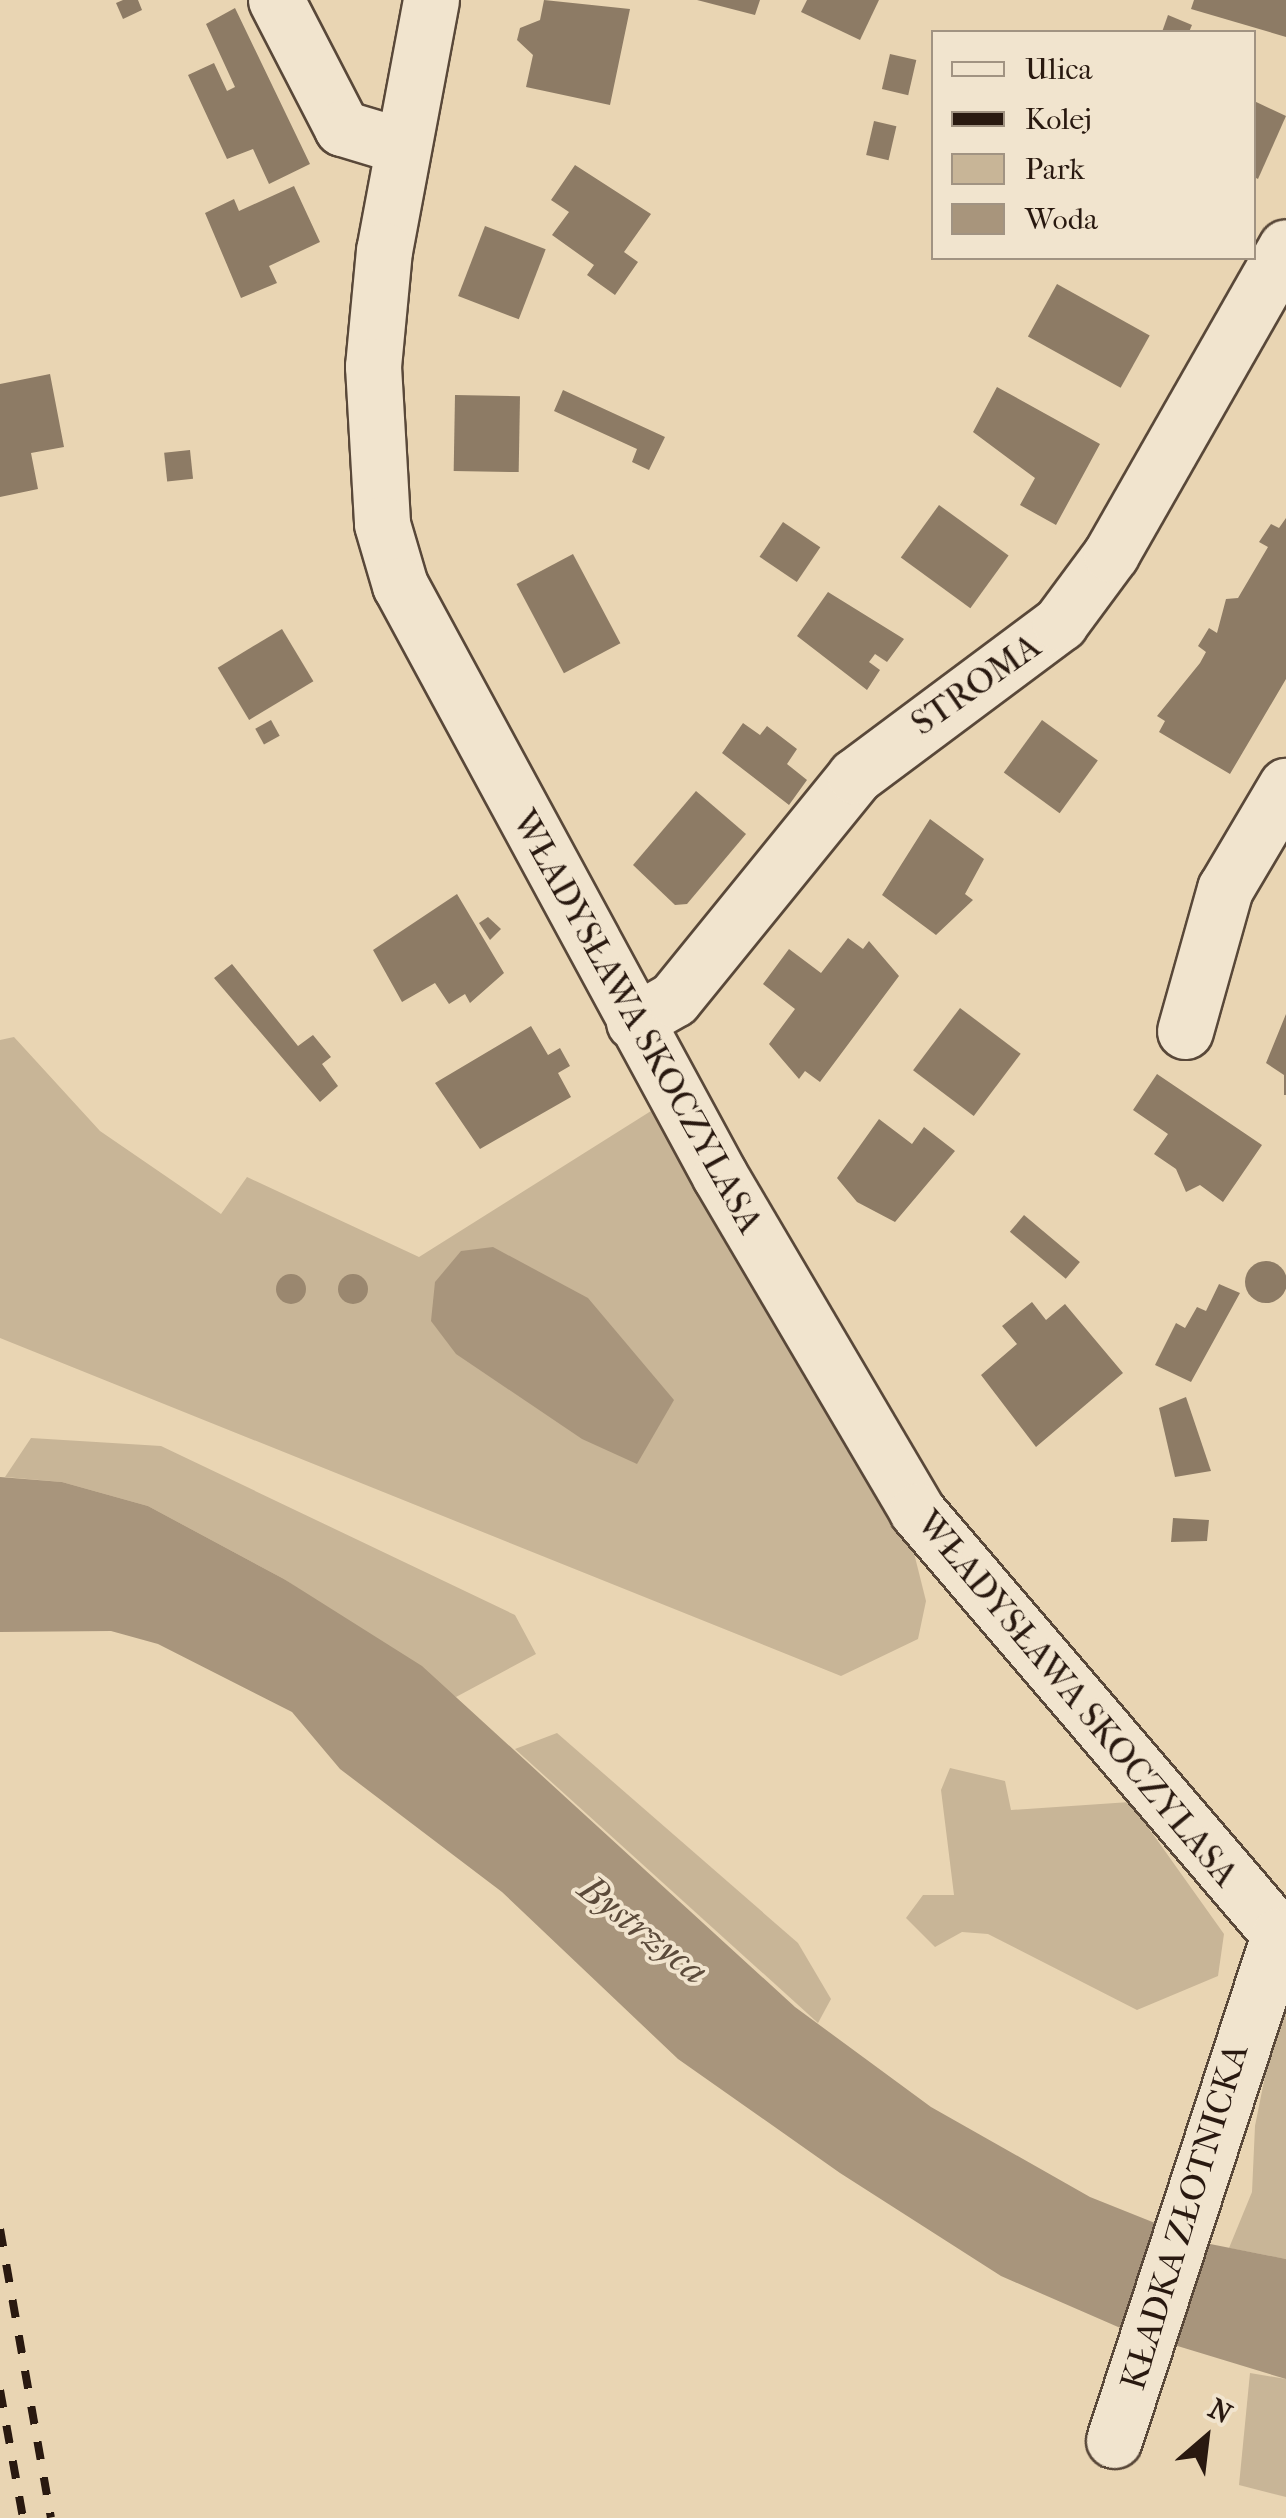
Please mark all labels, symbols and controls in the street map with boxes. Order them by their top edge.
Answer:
legend [931,30,1256,260]
text: Ulica [1025,52,1092,87]
text: Kolej [1025,102,1092,137]
text: Park [1025,152,1085,187]
text: Woda [1025,202,1098,237]
street label: STROMA [903,625,1049,745]
street label: WŁADYSŁAWA SKOCZYLASA [503,803,771,1241]
street label: WŁADYSŁAWA SKOCZYLASA [908,1503,1246,1895]
water label: Bystrzyca [570,1866,716,1994]
street label: KŁADKA ZŁOTNICKA [1112,2039,1258,2395]
north arrow [1156,2388,1256,2488]
text: N [1203,2392,1237,2431]

